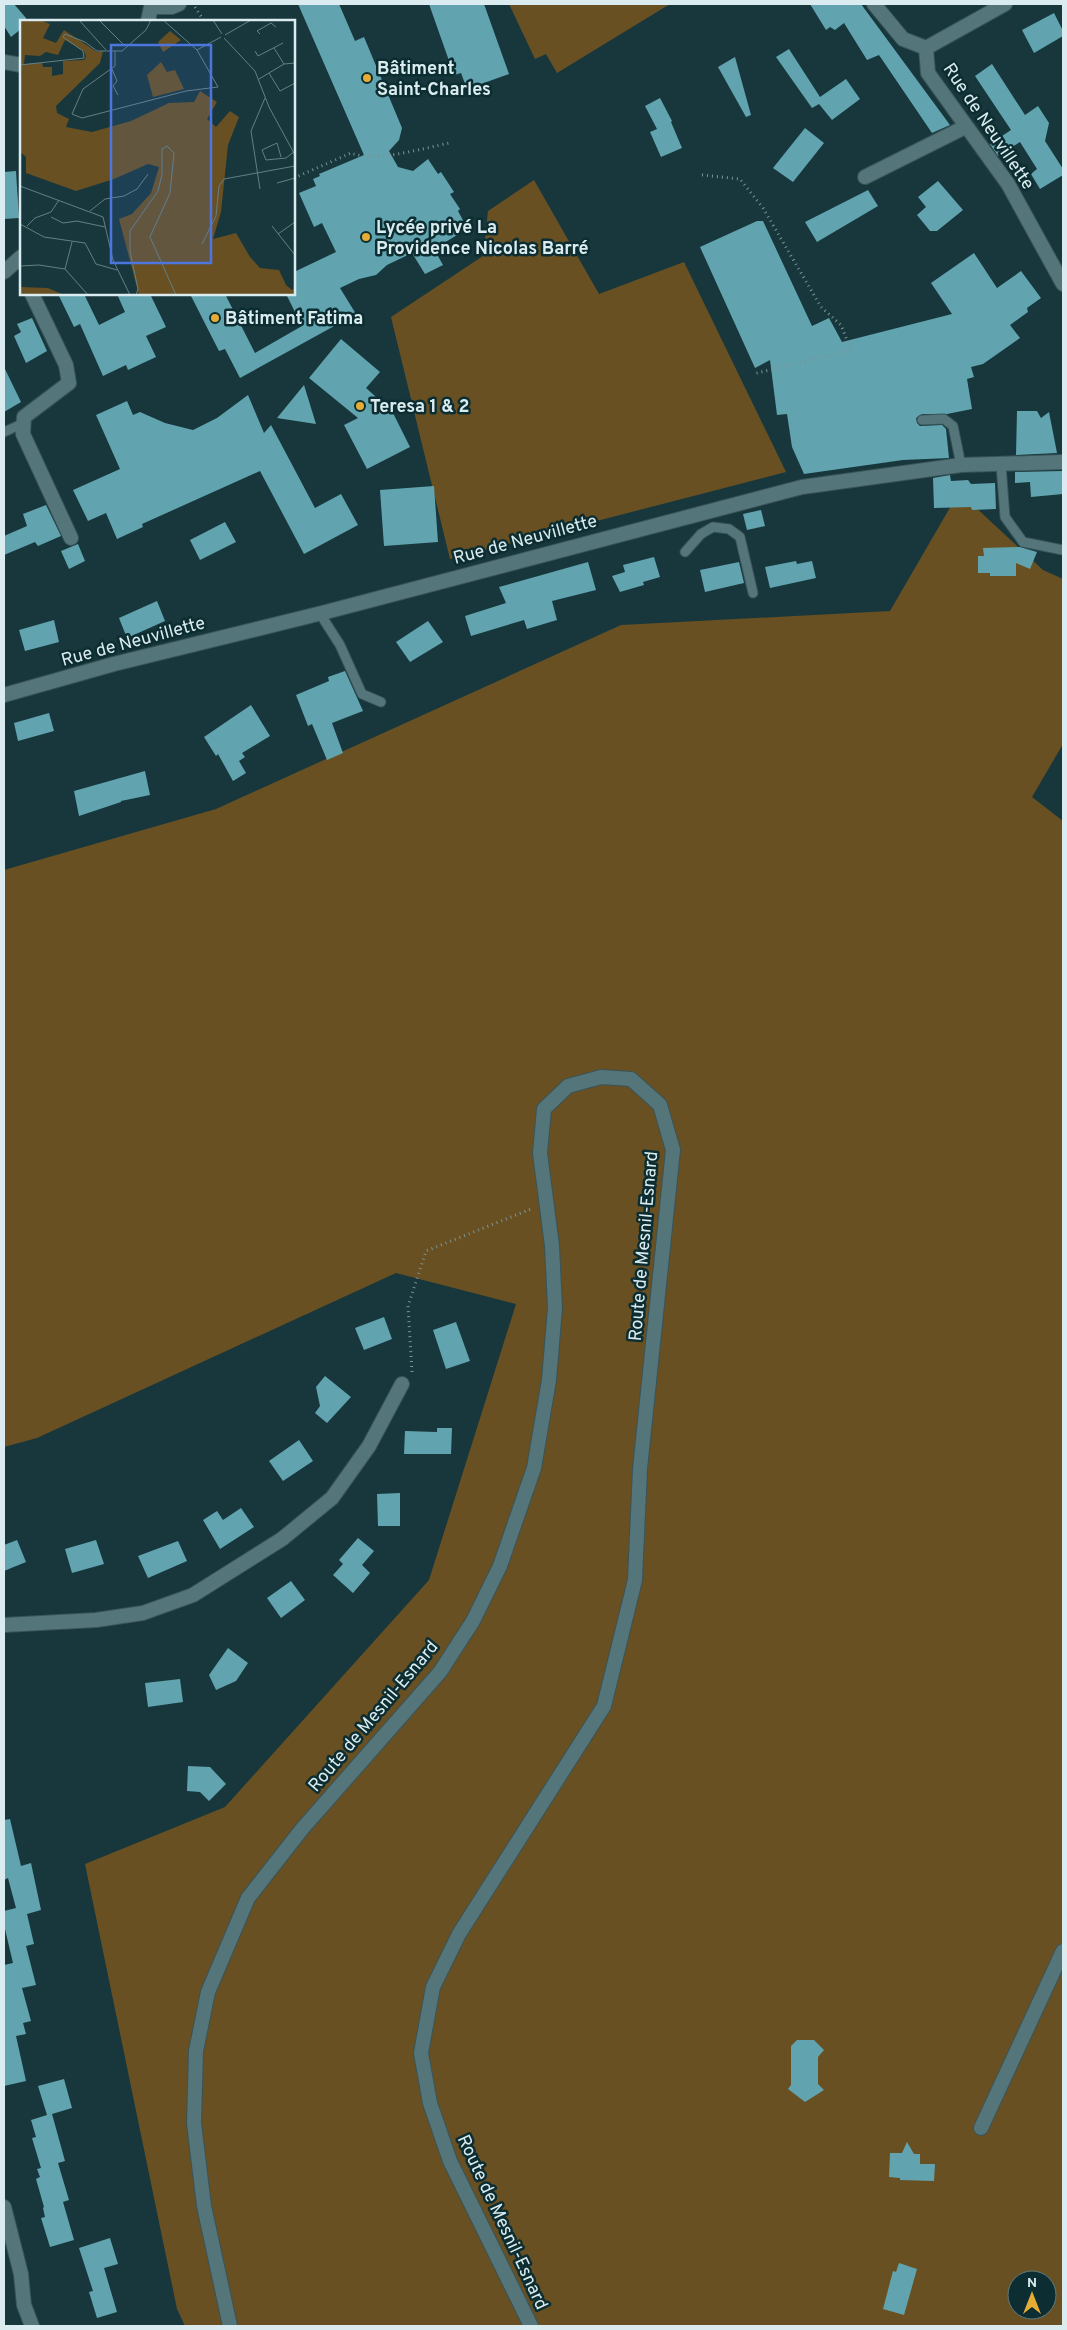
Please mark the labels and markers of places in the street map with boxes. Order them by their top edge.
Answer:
place label: Bâtiment Saint-Charles [377,58,491,102]
marker: Bâtiment Saint-Charles [361,72,373,84]
place label: Lycée privé La Providence Nicolas Barré [376,217,589,261]
marker: Lycée privé La Providence Nicolas Barré [360,231,372,243]
place label: Bâtiment Fatima [225,308,363,331]
marker: Bâtiment Fatima [209,312,221,324]
place label: Teresa 1 & 2 [370,396,469,419]
marker: Teresa 1 & 2 [354,400,366,412]

